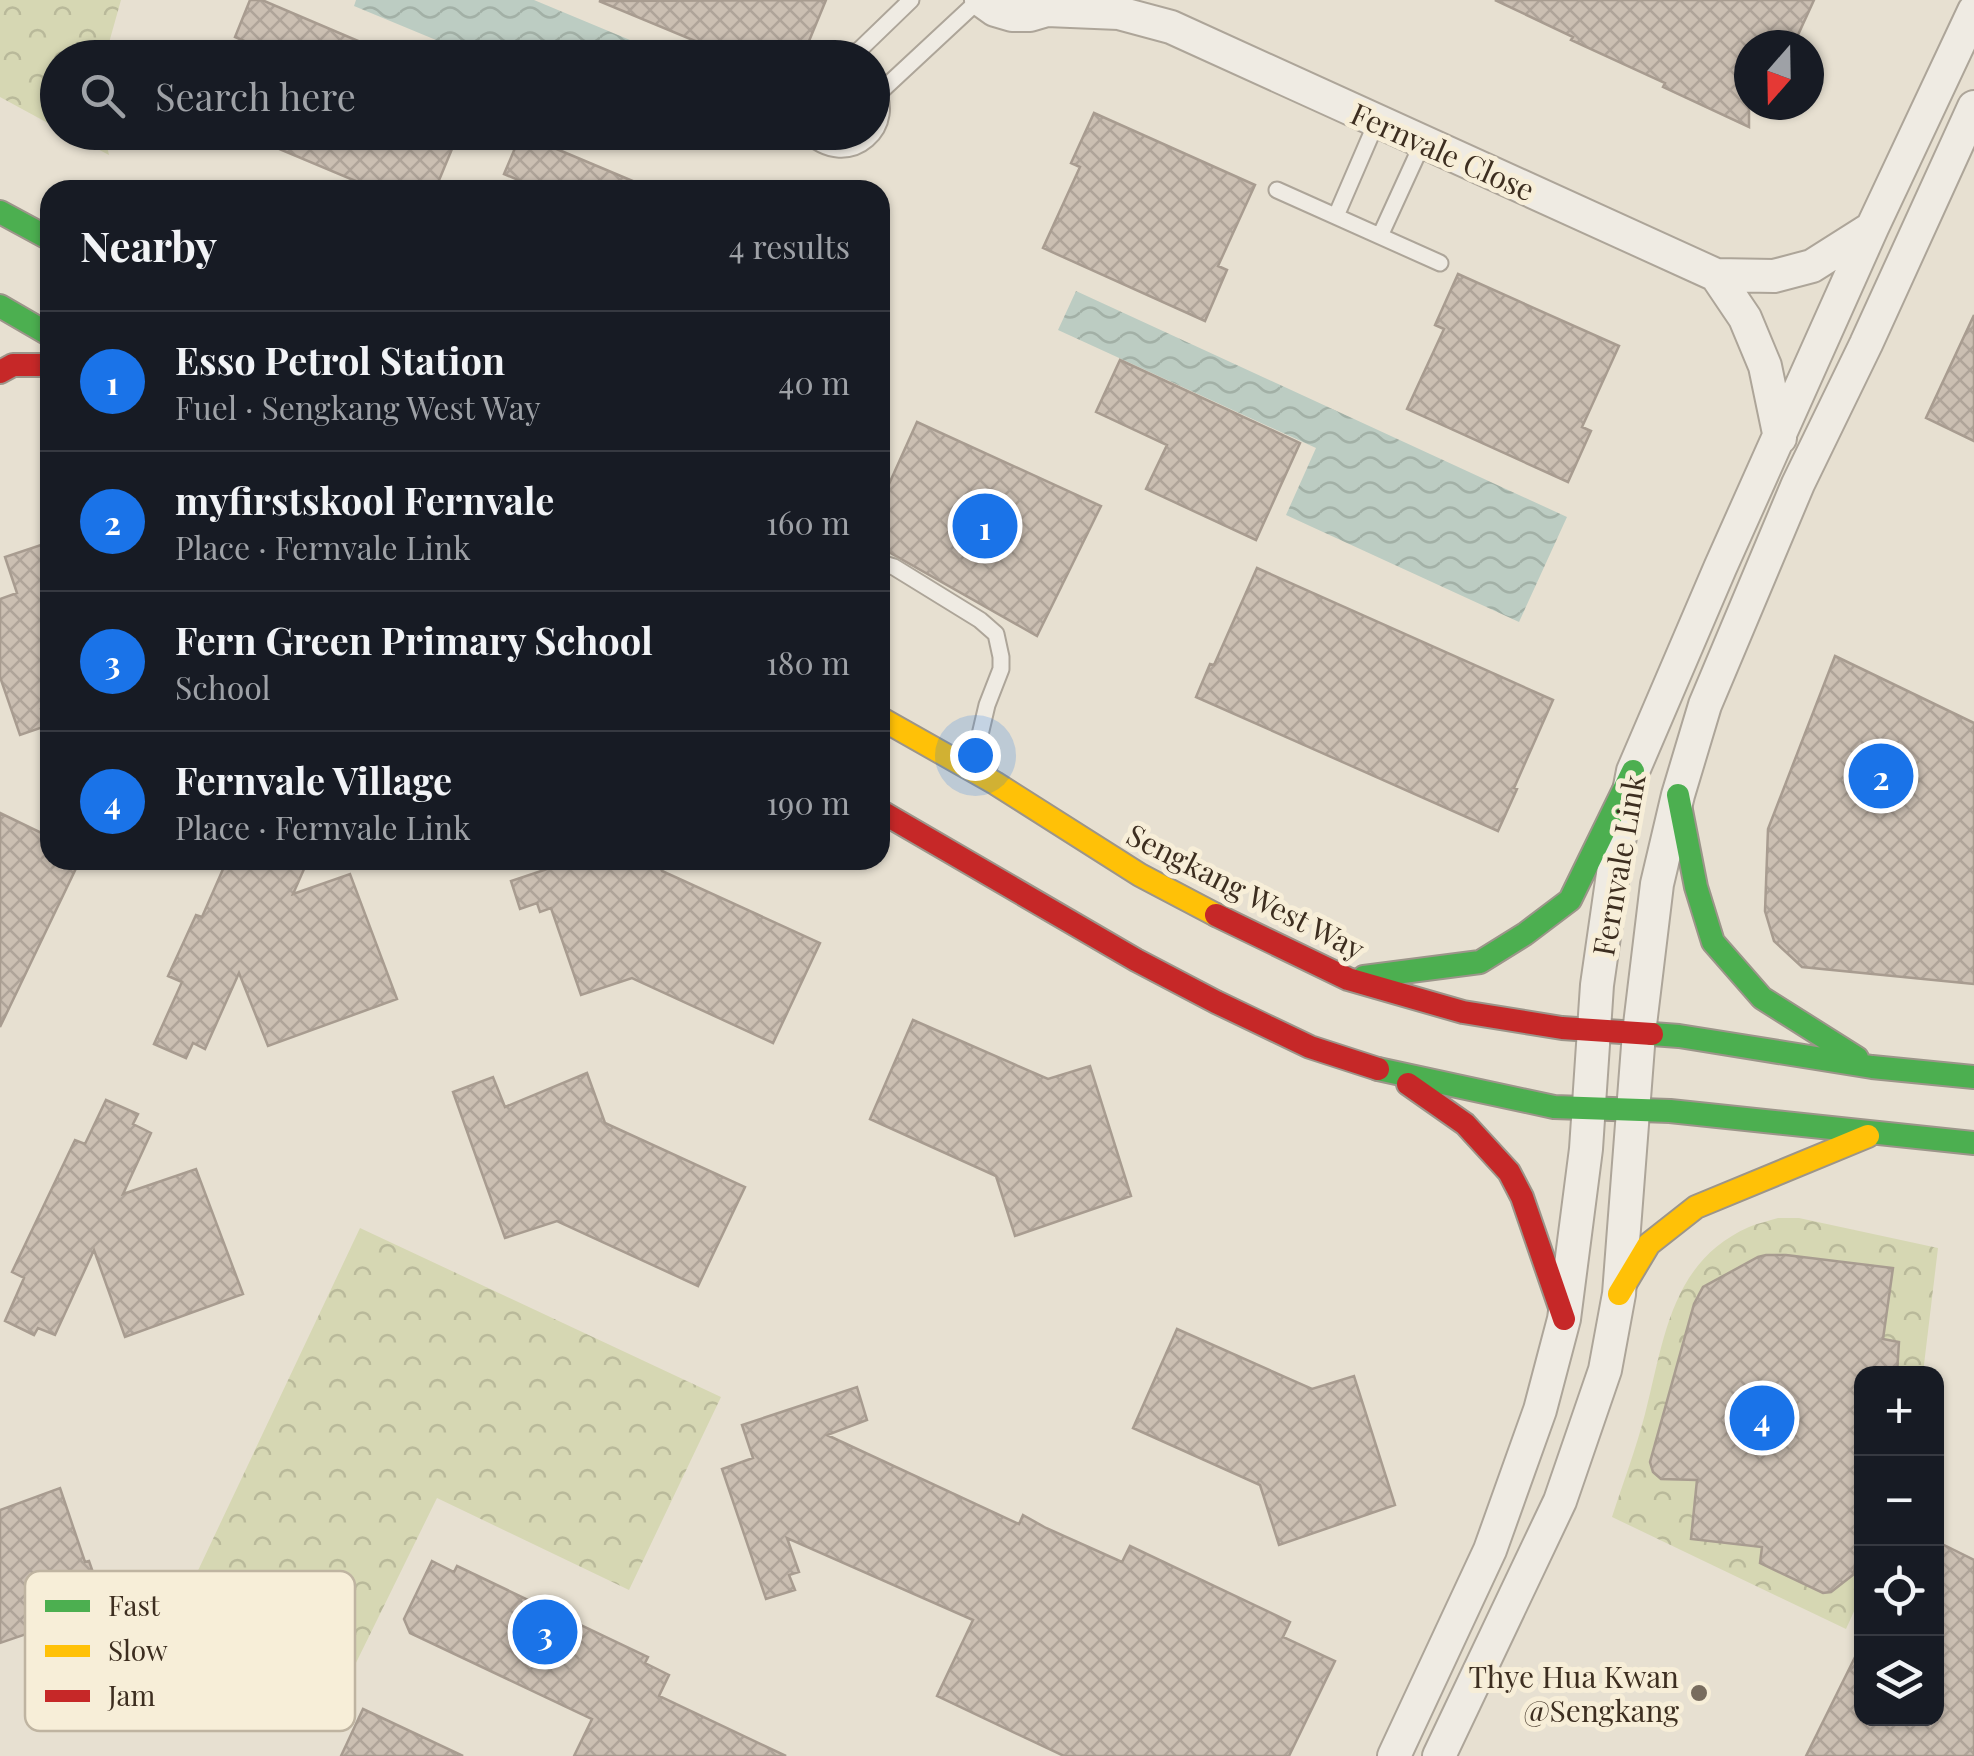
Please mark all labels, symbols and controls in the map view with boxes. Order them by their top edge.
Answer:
north arrow [1734,30,1824,120]
search box [40,40,890,150]
icon: search [75,68,130,123]
text: Search here [155,70,356,121]
street label: Fernvale Close [1345,93,1541,209]
text: Nearby [80,217,217,273]
text: 4 results [729,224,850,267]
text: Esso Petrol Station [175,334,505,385]
text: 1 [106,360,119,403]
text: 40 m [779,360,850,403]
text: Fuel · Sengkang West Way [175,385,541,428]
text: myfirstskool Fernvale [175,474,554,525]
pin: 1 [952,488,1018,564]
text: 2 [104,500,121,543]
text: 160 m [766,500,850,543]
text: Place · Fernvale Link [175,525,471,568]
text: Fern Green Primary School [175,614,653,665]
text: 3 [105,640,120,683]
text: 180 m [766,640,850,683]
text: School [175,665,271,708]
your location [950,730,1001,781]
pin: 2 [1848,738,1914,814]
text: Fernvale Village [175,754,452,805]
street label: Fernvale Link [1582,771,1654,959]
text: 4 [104,780,121,823]
text: 190 m [766,780,850,823]
text: Place · Fernvale Link [175,805,471,848]
street label: Sengkang West Way [1120,814,1372,968]
map controls [1854,1366,1944,1726]
button: + [1854,1366,1944,1456]
pin: 4 [1730,1380,1794,1456]
button: − [1854,1456,1944,1546]
button: locate [1854,1546,1944,1636]
legend [25,1571,355,1731]
text: Fast [108,1586,161,1623]
pin: 3 [512,1594,578,1670]
text: Slow [108,1631,168,1668]
button: layers [1854,1636,1944,1726]
place label: Thye Hua Kwan @Sengkang [1468,1656,1679,1730]
text: Jam [107,1676,155,1713]
marker: Thye Hua Kwan @Sengkang [1688,1682,1710,1704]

